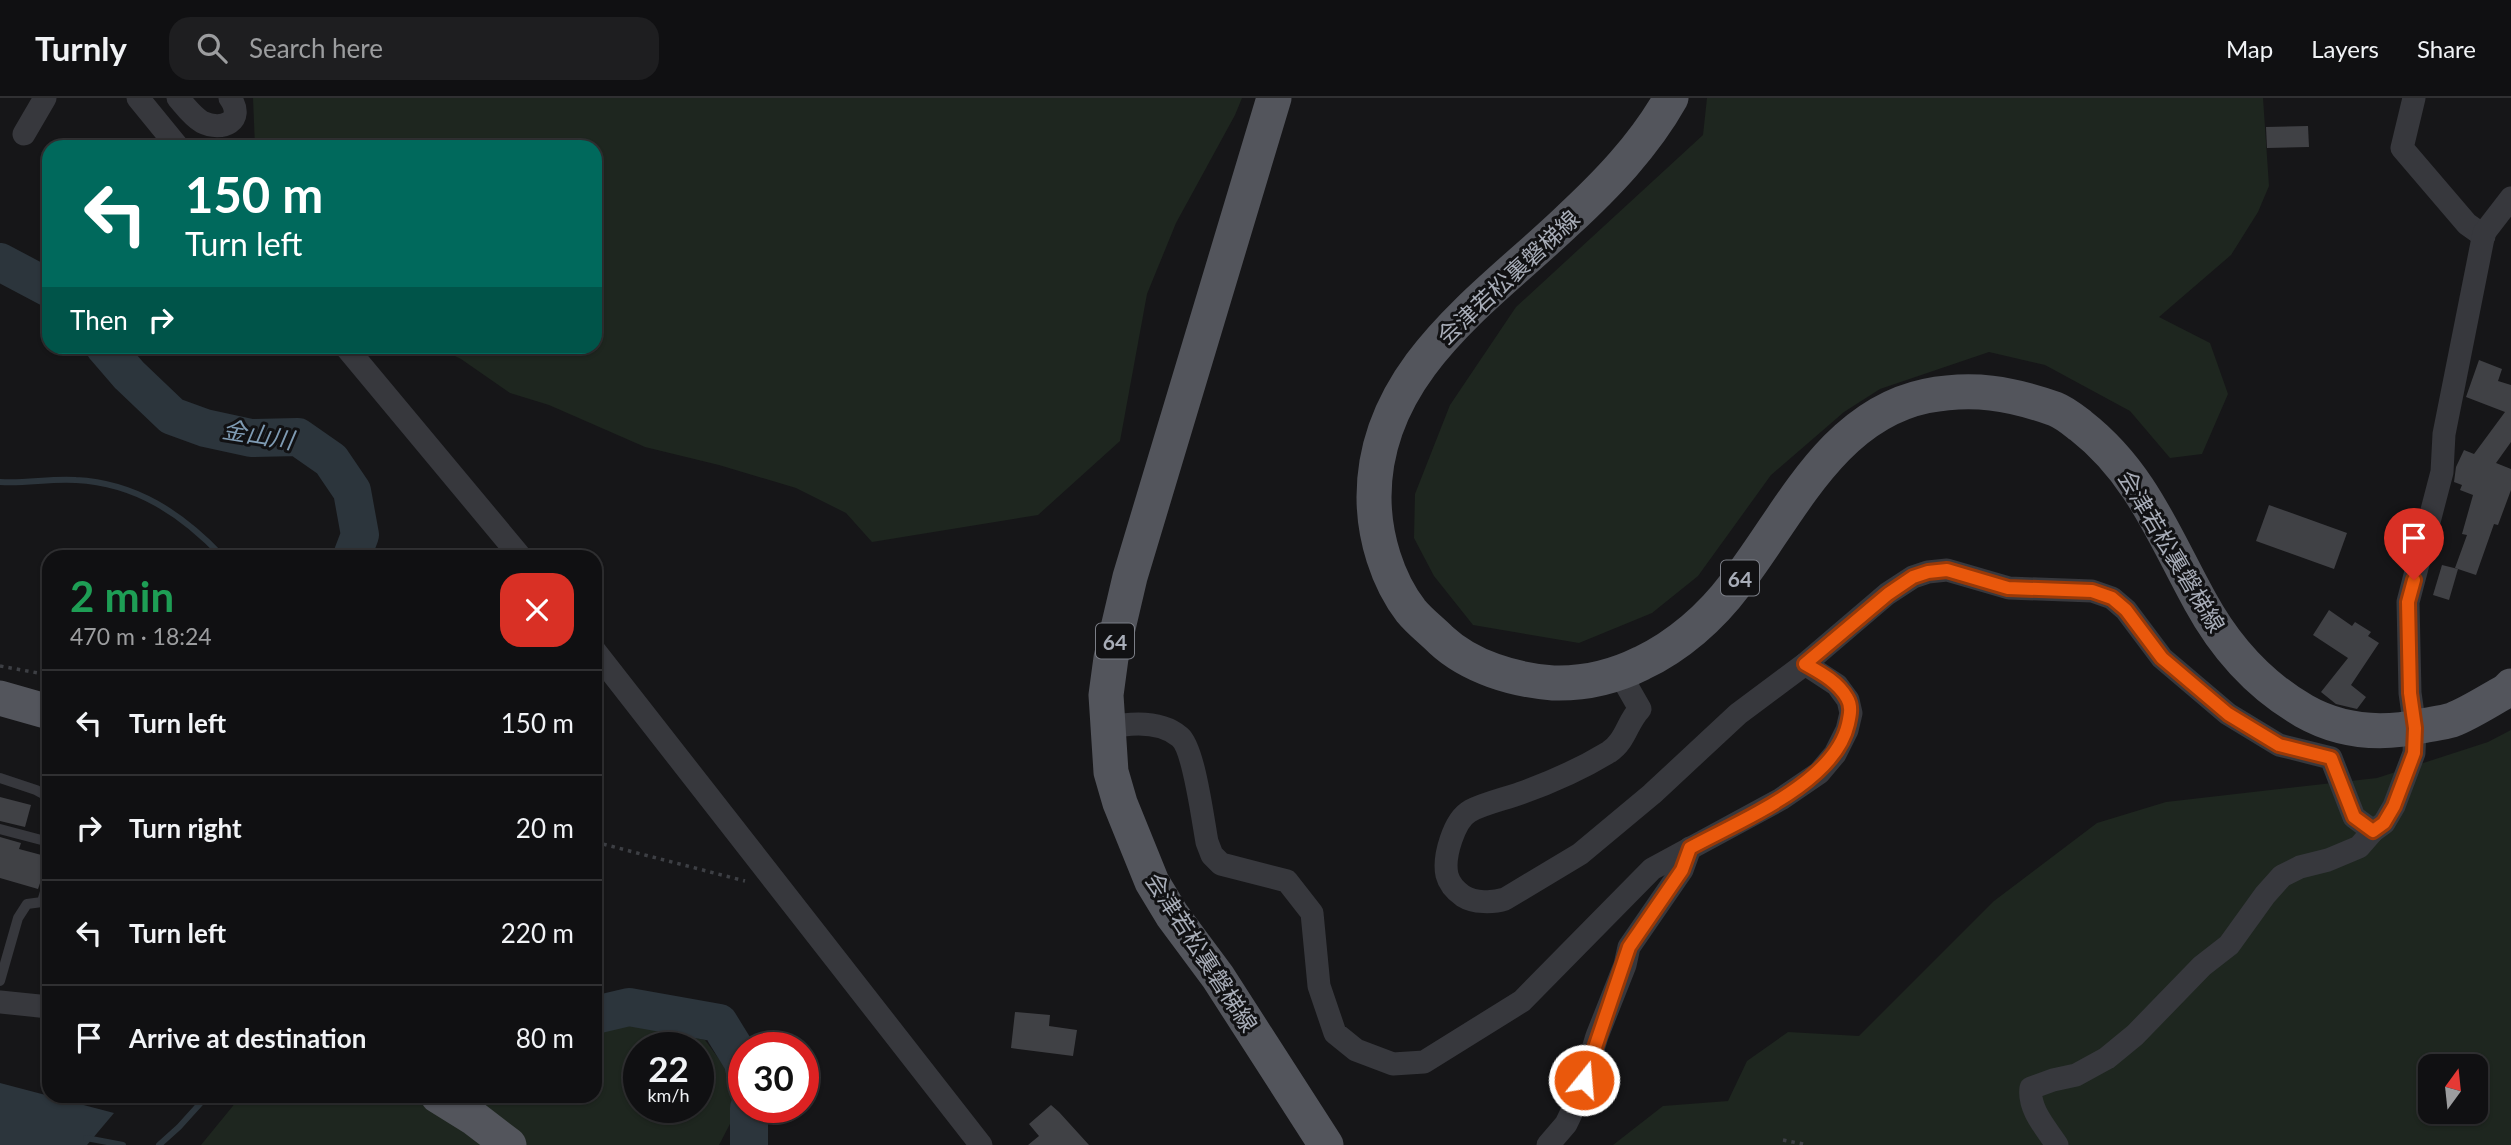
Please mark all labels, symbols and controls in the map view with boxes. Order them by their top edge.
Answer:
search box [169,17,659,80]
text: Turnly [35,28,127,68]
icon: search [193,29,231,67]
text: Search here [249,32,383,64]
text: Map [2226,34,2273,63]
text: Layers [2311,34,2379,63]
text: Share [2417,34,2476,63]
text: 150 m [185,165,323,223]
icon: left [70,168,161,259]
street label: 会津若松裏磐梯線 [1431,204,1585,350]
text: Turn left [185,224,302,263]
icon: right [142,301,180,339]
text: Then [70,304,128,336]
water label: 金山川 [220,414,299,454]
street label: 会津若松裏磐梯線 [2113,465,2231,637]
pin [2384,508,2444,580]
icon: arrive [2395,519,2433,557]
road number: 64 [1721,560,1759,596]
text: 2 min [70,571,174,621]
button: close [500,573,574,647]
text: 470 m · 18:24 [70,622,212,650]
road number: 64 [1096,624,1134,658]
icon: left [70,704,108,742]
text: Turn left [129,707,226,739]
text: 150 m [501,707,574,739]
icon: right [70,809,108,847]
text: Turn right [129,812,242,844]
text: 20 m [516,812,574,844]
street label: 会津若松裏磐梯線 [1140,867,1264,1037]
icon: left [70,914,108,952]
text: Turn left [129,917,226,949]
text: 220 m [501,917,574,949]
icon: arrive [70,1019,108,1057]
text: Arrive at destination [129,1022,366,1054]
text: 80 m [516,1022,574,1054]
speed limit sign: 30 [728,1032,819,1123]
position arrow [1547,1043,1621,1117]
text: 22 [648,1047,689,1089]
north arrow [2418,1054,2488,1124]
map controls [2418,1054,2488,1124]
text: km/h [647,1084,690,1106]

